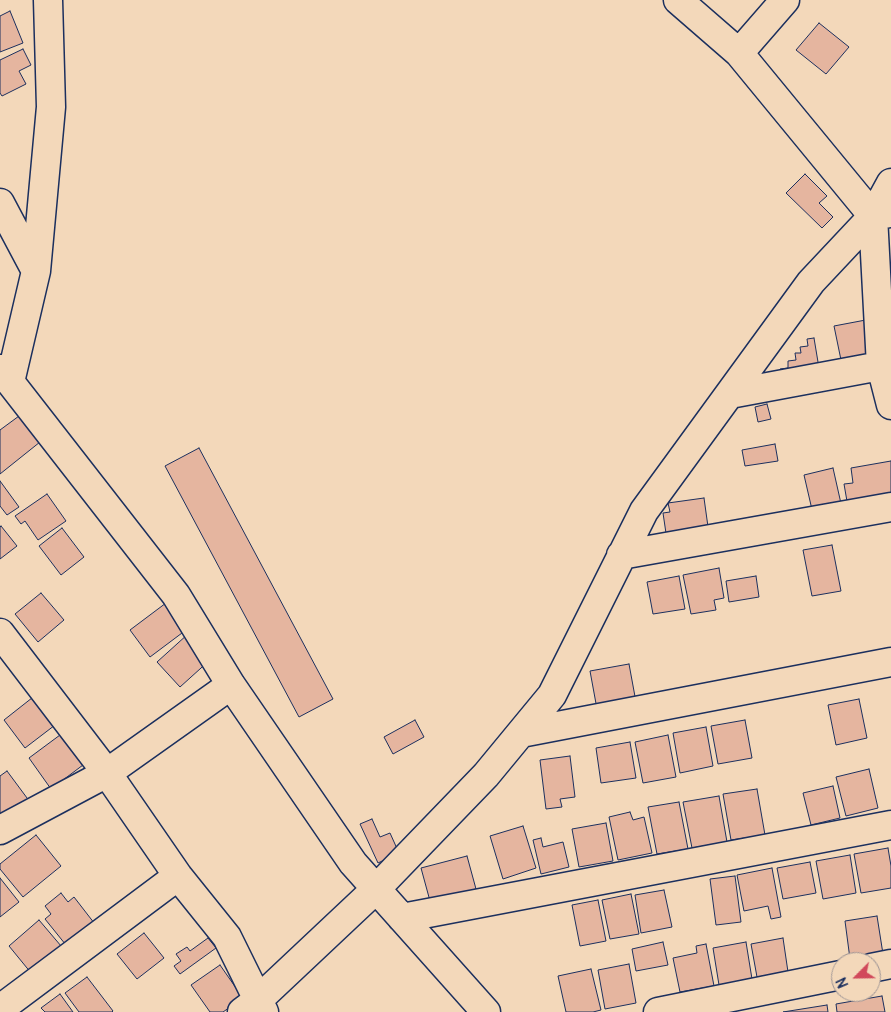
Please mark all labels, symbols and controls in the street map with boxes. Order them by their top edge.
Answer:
north arrow [831,952,881,1002]
text: N [833,975,852,990]

